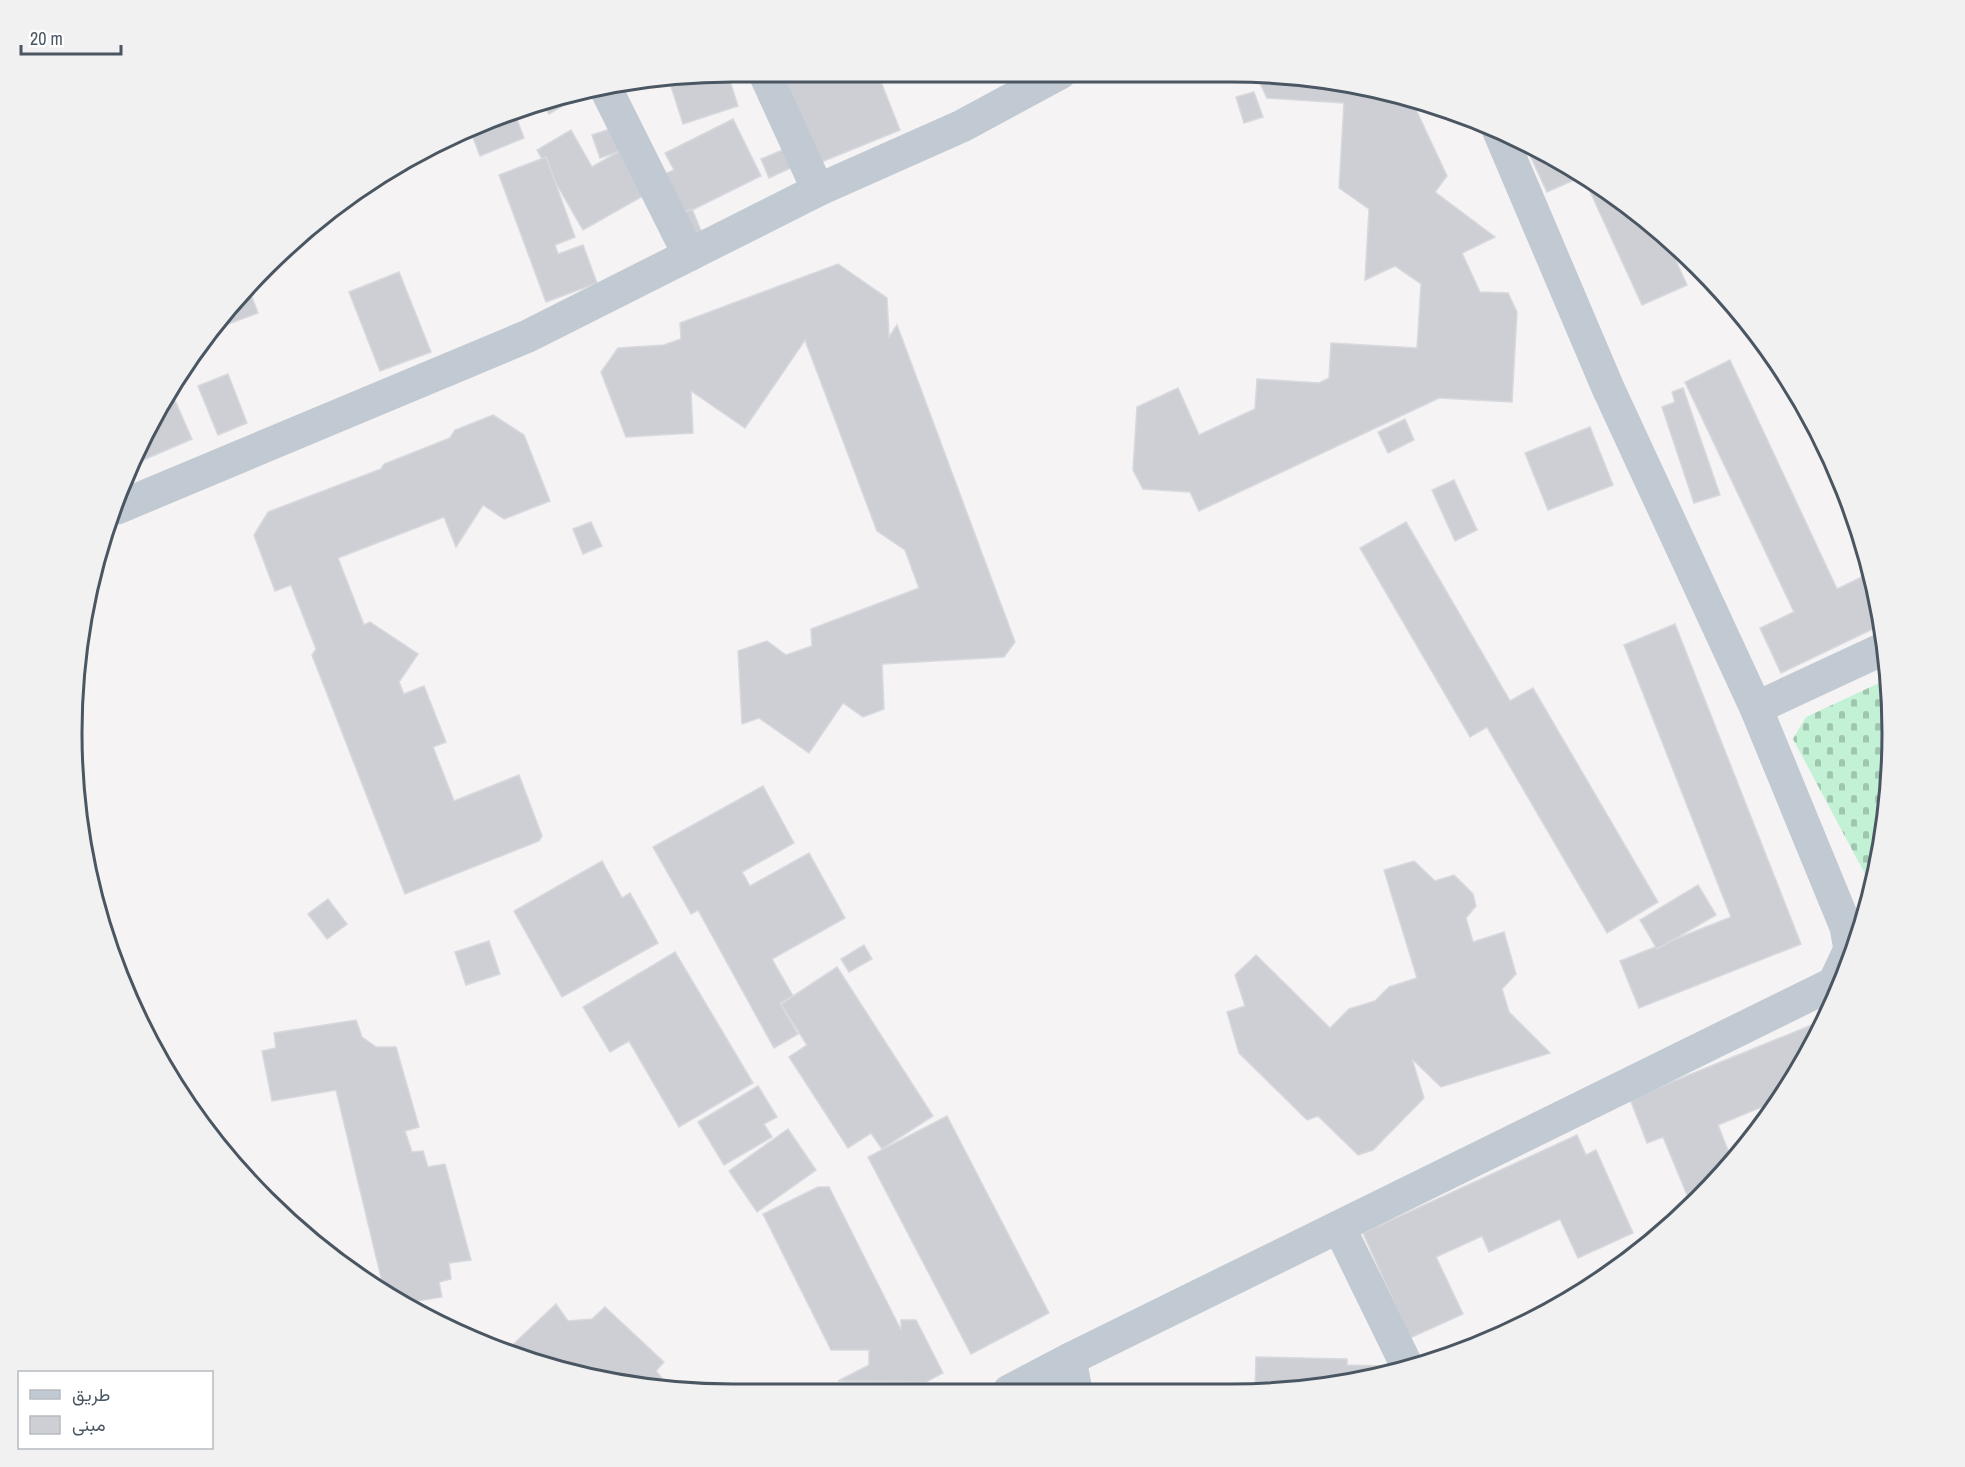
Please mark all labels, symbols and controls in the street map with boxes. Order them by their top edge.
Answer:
scale bar [21,18,122,56]
text: 20 m [30,26,63,51]
legend [18,1371,213,1449]
text: طريق [72,1382,110,1407]
text: مبنى [72,1412,106,1437]

